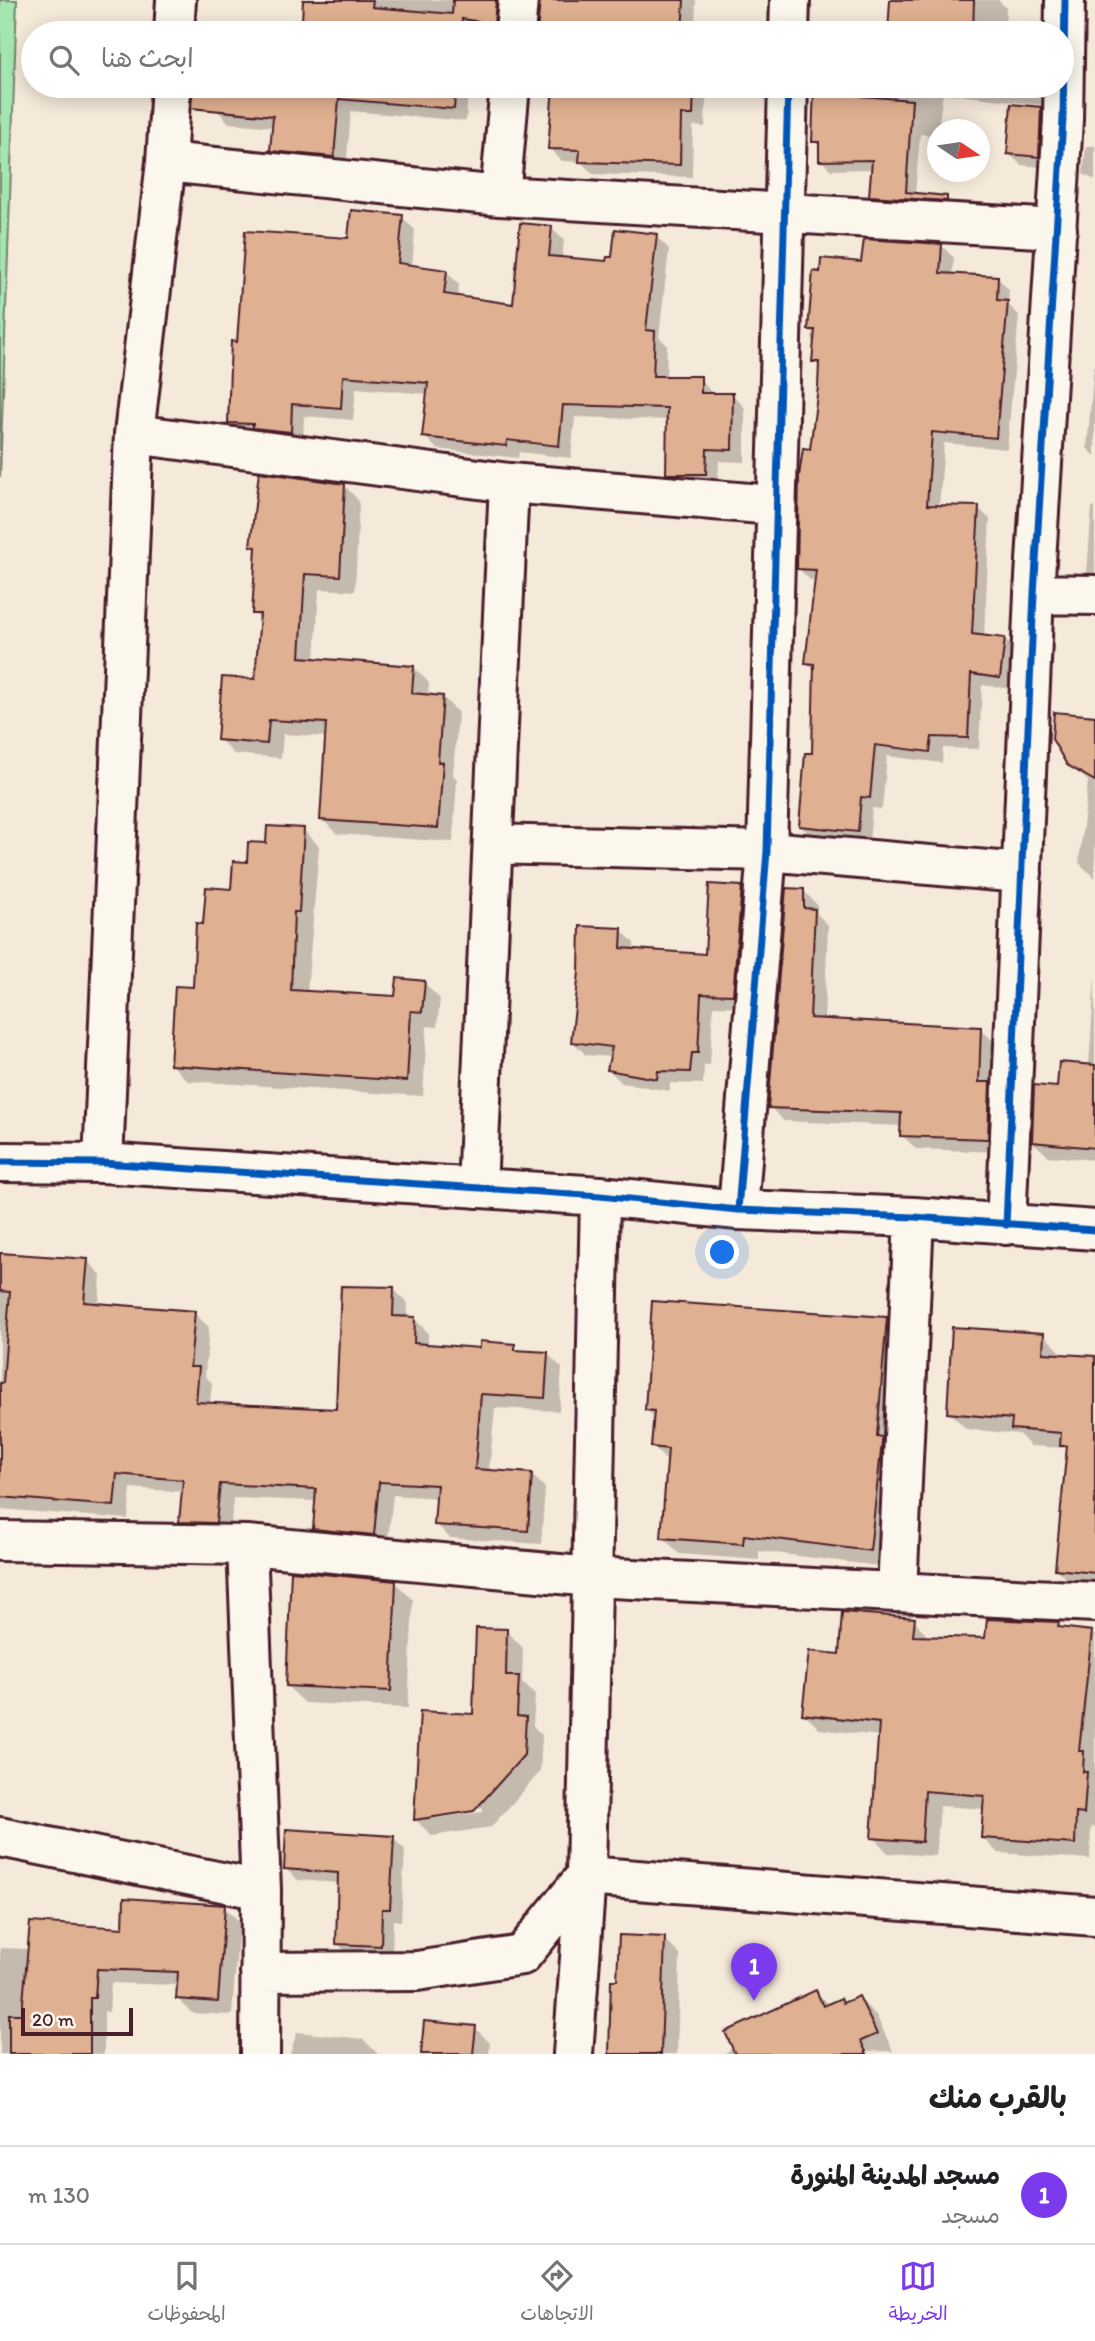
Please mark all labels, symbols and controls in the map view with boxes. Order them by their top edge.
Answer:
search box [21,21,1074,98]
icon: search [45,41,83,79]
text: ابحث هنا [101,42,194,74]
north arrow [927,119,990,182]
your location [705,1235,739,1269]
pin: 1 [731,1943,777,2001]
scale bar [21,2005,133,2037]
text: 20 m [32,2008,74,2031]
text: بالقرب منك [929,2079,1067,2116]
text: مسجد المدينة المنورة [790,2159,1000,2191]
text: 130 m [28,2181,90,2209]
text: 1 [1039,2181,1049,2209]
text: مسجد [941,2201,1000,2229]
tab: المحفوظات [147,2257,226,2330]
tab: الاتجاهات [520,2257,594,2330]
tab: الخريطة [888,2257,948,2330]

